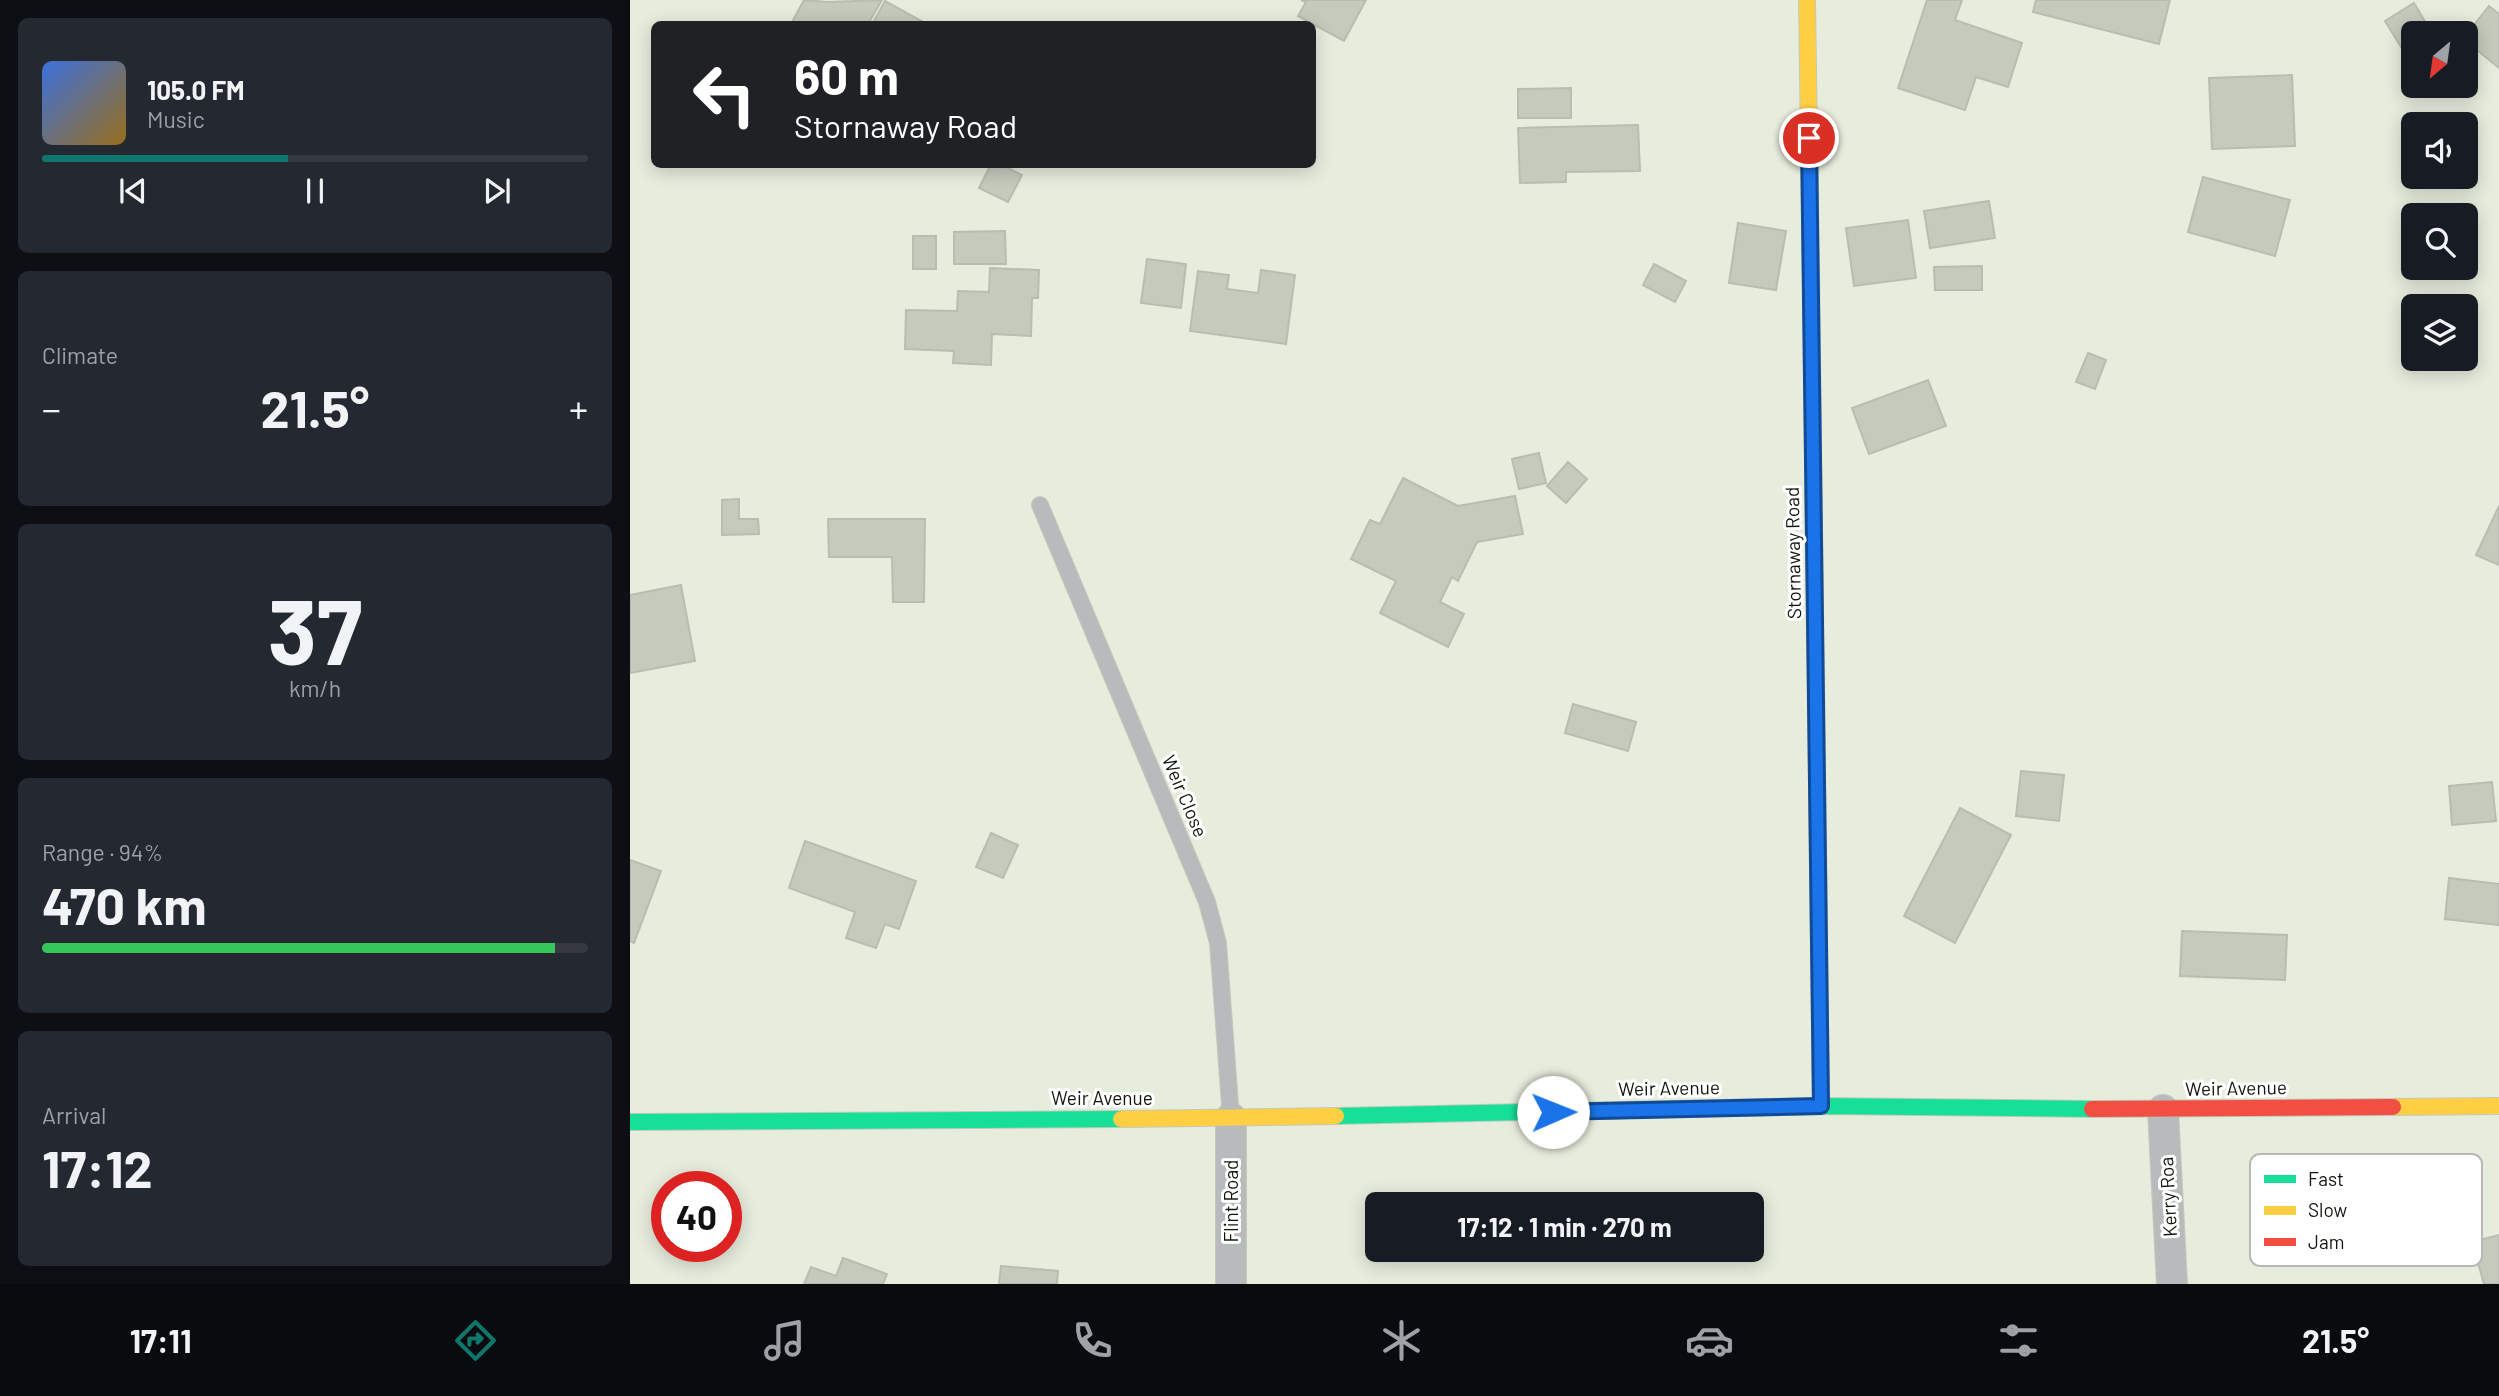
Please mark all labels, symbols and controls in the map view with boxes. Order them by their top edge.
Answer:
north arrow [2401,21,2478,98]
map controls [2401,21,2478,371]
text: 60 m [794,46,899,105]
icon: left [679,49,770,140]
text: 105.0 FM [147,74,245,105]
text: Music [147,105,205,133]
text: Stornaway Road [794,106,1017,144]
pin [1779,108,1839,168]
button: sound [2401,112,2478,189]
icon: arrive [1790,119,1828,157]
icon: previous [114,172,152,210]
icon: pause [296,172,334,210]
icon: next [478,172,516,210]
button: search [2401,203,2478,280]
button: layers [2401,294,2478,371]
text: Climate [42,341,118,369]
text: 21.5° [261,376,369,438]
text: − [42,385,61,431]
text: + [569,385,588,431]
street label: Stornaway Road [1780,487,1805,619]
text: 37 [268,574,362,683]
text: km/h [289,674,341,702]
street label: Weir Close [1158,751,1213,840]
text: Range · 94% [42,838,163,866]
text: 470 km [42,873,207,935]
position arrow [1516,1075,1590,1149]
street label: Weir Avenue [1618,1075,1720,1100]
street label: Weir Avenue [2185,1075,2287,1100]
street label: Weir Avenue [1051,1086,1153,1109]
text: Arrival [42,1101,106,1129]
text: 17:12 [42,1136,153,1198]
legend [2250,1154,2482,1266]
street label: Kerry Roa [2154,1156,2181,1238]
street label: Flint Road [1219,1160,1242,1242]
text: Fast [2308,1167,2344,1190]
speed limit sign: 40 [651,1171,742,1262]
text: Slow [2308,1198,2347,1221]
text: 17:12 · 1 min · 270 m [1457,1211,1672,1242]
text: Jam [2308,1230,2344,1253]
icon: directions [451,1316,500,1365]
icon: music [760,1316,809,1365]
icon: phone [1068,1316,1117,1365]
icon: climate [1377,1316,1426,1365]
icon: car [1685,1316,1734,1365]
icon: filters [1994,1316,2043,1365]
text: 17:11 [130,1321,192,1359]
text: 21.5° [2302,1321,2369,1359]

